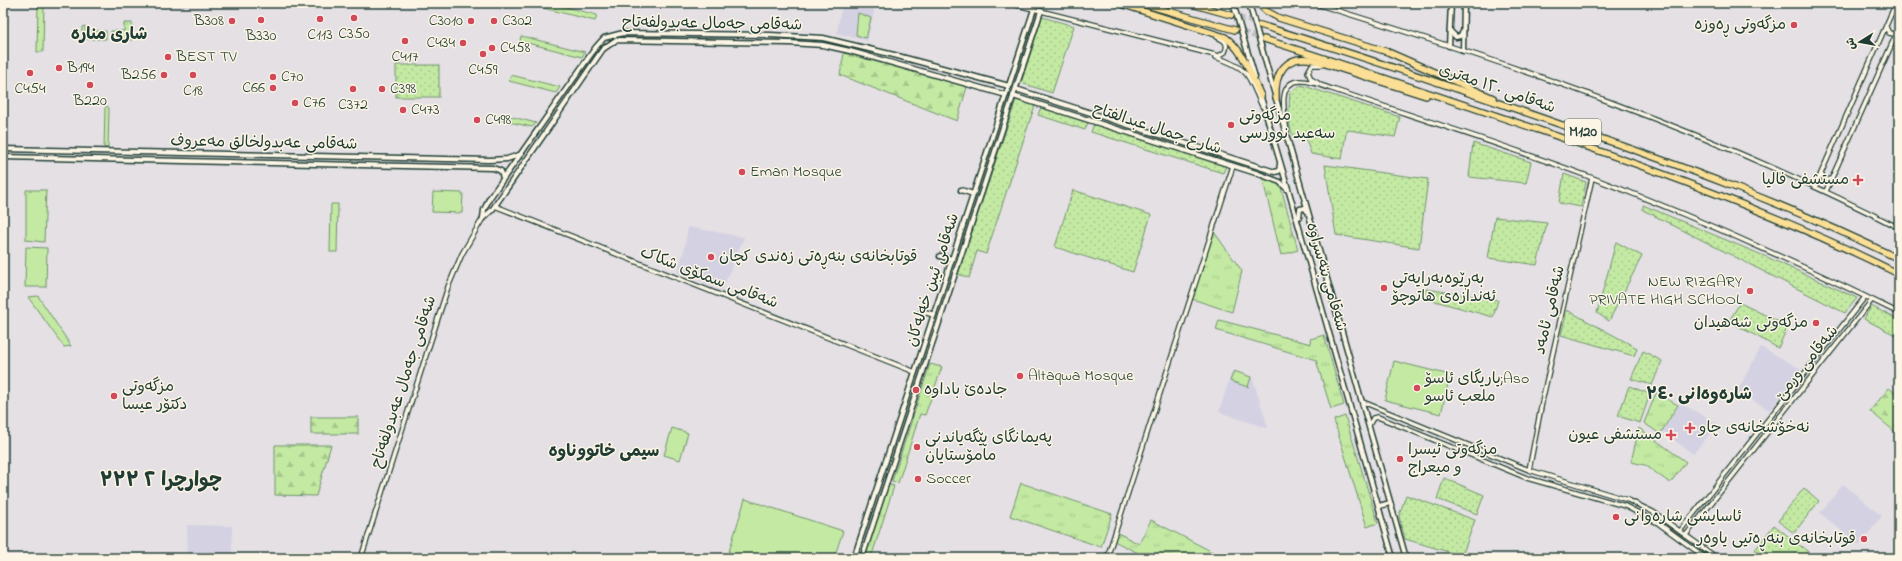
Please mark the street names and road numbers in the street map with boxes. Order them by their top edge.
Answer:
street label: شەقامی جەمال عەبدولفەتاح [622,10,802,38]
street label: شەقامی ١٢٠ مەتری [1435,58,1559,120]
street label: شارع جمال عبدالفتاح [1089,97,1225,161]
road number: M120 [1565,119,1601,145]
street label: شەقامی عەبدولخالق مەعروف [170,129,358,157]
street label: شەقامی ئیبن خەلەکان [900,210,966,350]
street label: شەقامی بنەسراوە [1299,220,1353,334]
street label: شەقامی سمکۆی شکاک [636,241,782,315]
street label: شەقامی ئامەد [1528,263,1572,357]
street label: شەقامی جەمال عەبدولفەتاح [365,293,443,471]
street label: شەقامی ورمێ [1769,320,1845,406]

